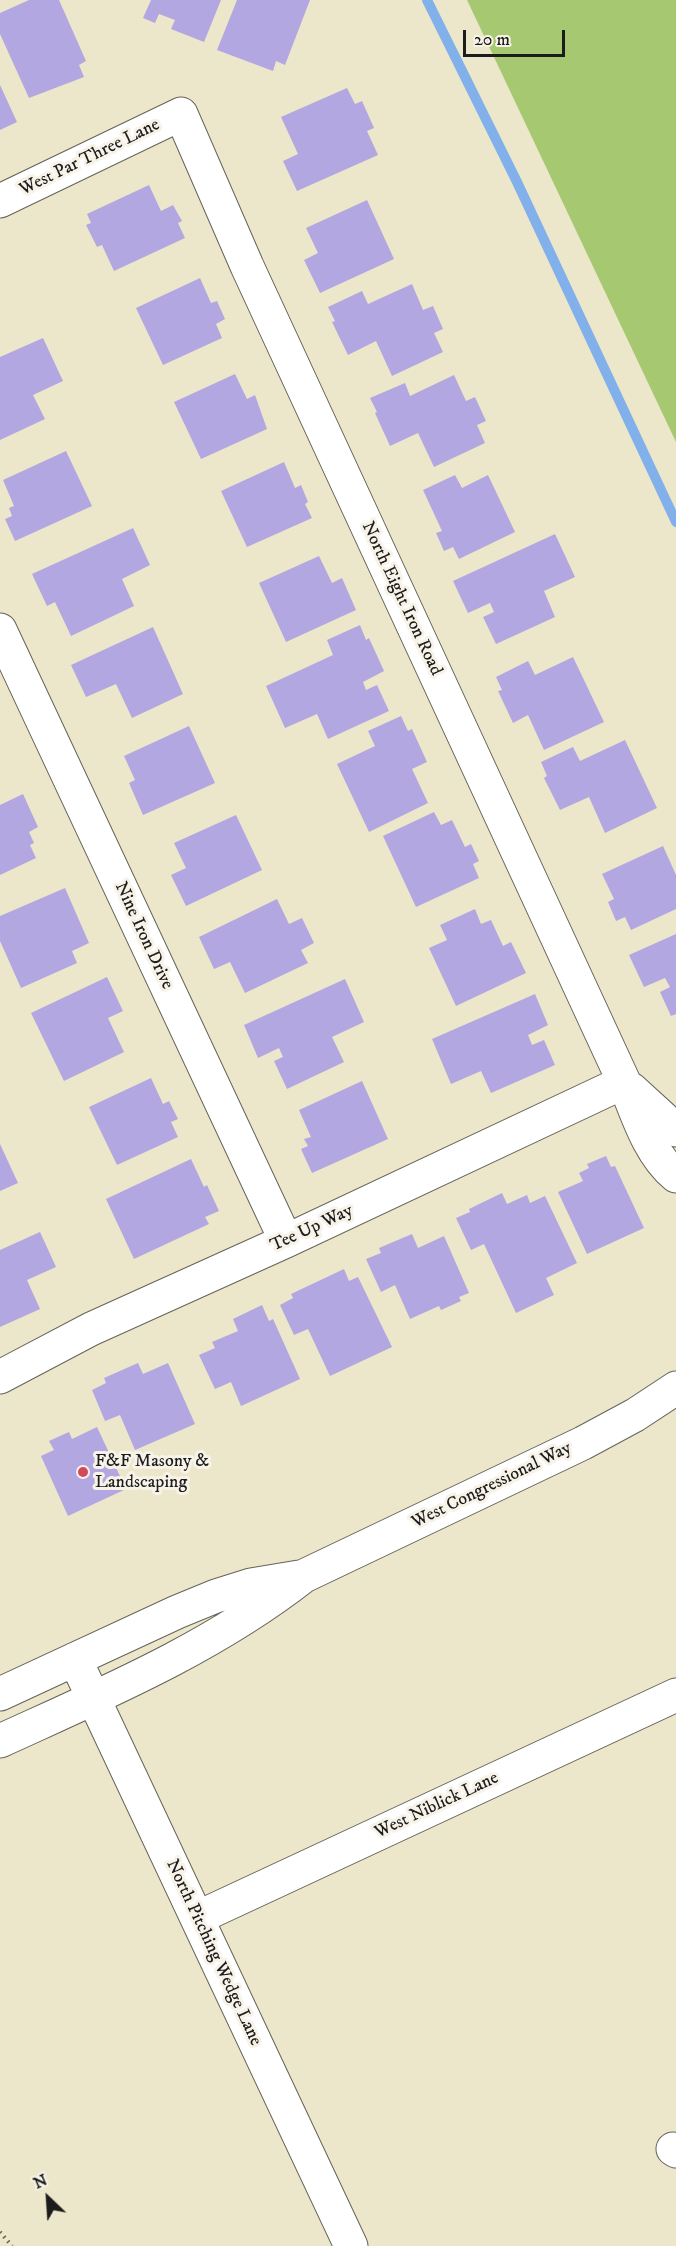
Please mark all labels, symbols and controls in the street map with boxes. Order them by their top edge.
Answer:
scale bar [466,18,568,56]
text: 20 m [474,29,510,51]
street label: West Par Three Lane [16,115,164,201]
street label: North Eight Iron Road [356,519,446,679]
street label: Nine Iron Drive [109,879,177,993]
street label: Tee Up Way [267,1201,357,1257]
street label: West Congressional Way [409,1438,575,1534]
place label: F&F Masony & Landscaping [95,1451,209,1494]
marker: F&F Masony & Landscaping [76,1465,90,1479]
street label: West Niblick Lane [372,1768,502,1844]
street label: North Pitching Wedge Lane [160,1856,266,2050]
north arrow [18,2168,78,2228]
text: N [30,2170,51,2194]

